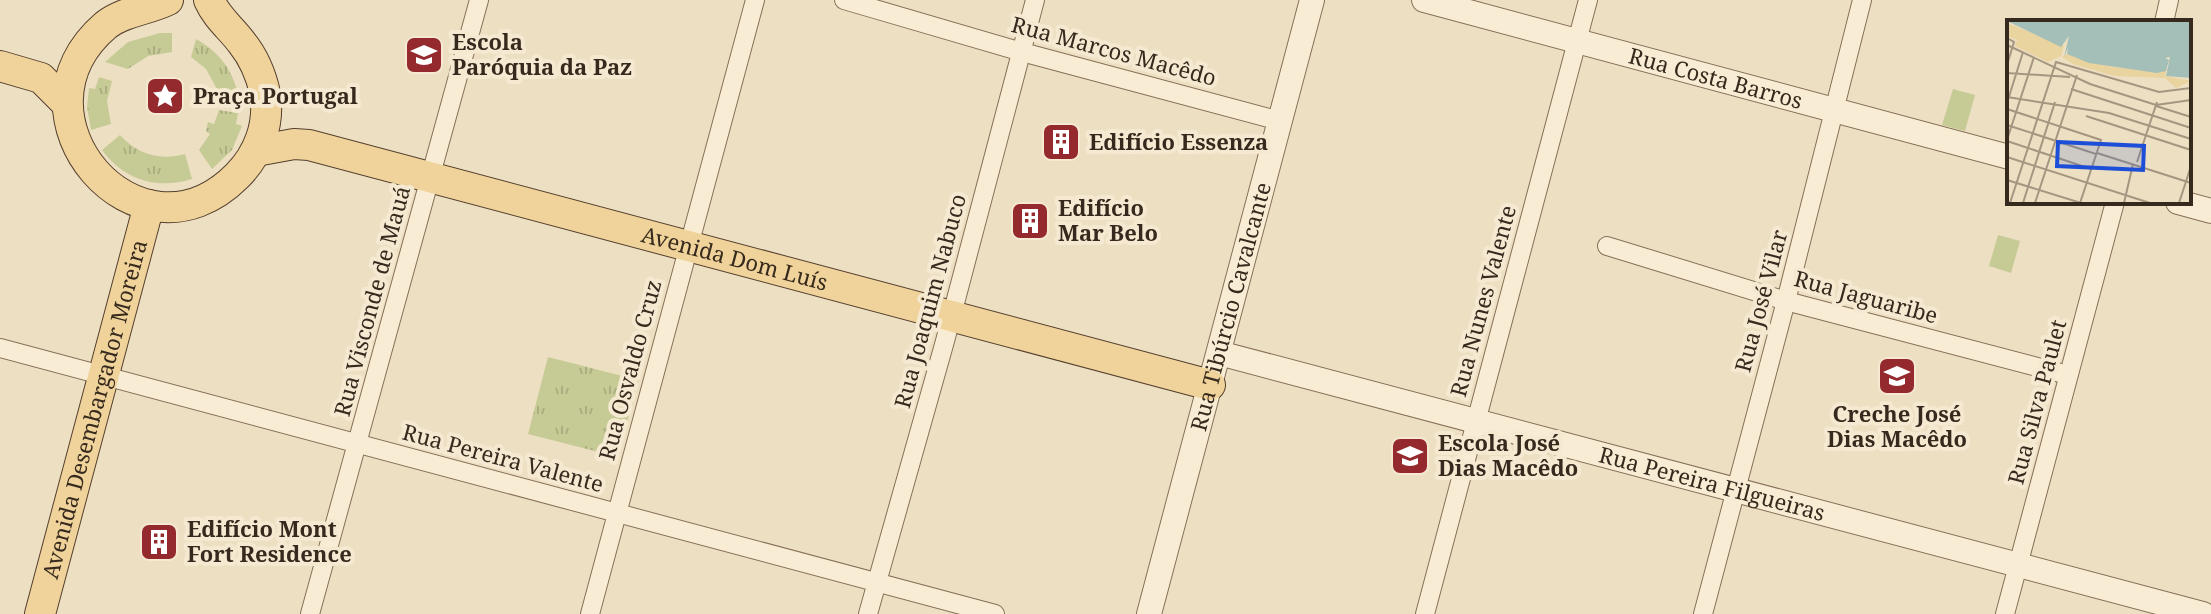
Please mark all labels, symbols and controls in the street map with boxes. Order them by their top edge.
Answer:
street label: Rua Marcos Macêdo [1009,8,1220,92]
inset map [2007,20,2191,204]
place label: Escola Paróquia da Paz [452,26,632,81]
school or university icon: Escola Paróquia da Paz [403,34,445,76]
street label: Rua Costa Barros [1626,40,1806,115]
place icon: Praça Portugal [144,75,186,117]
place label: Praça Portugal [193,80,358,110]
building icon: Edifício Essenza [1040,121,1082,163]
place label: Edifício Essenza [1089,126,1268,156]
street label: Rua Tibúrcio Cavalcante [1182,179,1277,434]
street label: Rua Visconde de Mauá [326,182,416,419]
street label: Rua Joaquim Nabuco [886,190,972,411]
place label: Edifício Mar Belo [1058,192,1158,247]
building icon: Edifício Mar Belo [1009,200,1051,242]
street label: Rua Nunes Valente [1442,202,1522,400]
street label: Avenida Dom Luís [638,218,831,297]
street label: Rua José Vilar [1727,226,1794,375]
street label: Avenida Desembargador Moreira [34,236,153,582]
street label: Rua Jaguaribe [1791,262,1941,330]
street label: Rua Osvaldo Cruz [591,276,668,463]
street label: Rua Silva Paulet [2000,316,2072,487]
school or university icon: Creche José Dias Macêdo [1876,355,1918,397]
place label: Creche José Dias Macêdo [1827,398,1967,453]
street label: Rua Pereira Valente [399,416,607,498]
place label: Escola José Dias Macêdo [1438,427,1578,482]
school or university icon: Escola José Dias Macêdo [1389,435,1431,477]
street label: Rua Pereira Filgueiras [1596,438,1829,527]
place label: Edifício Mont Fort Residence [187,513,352,568]
building icon: Edifício Mont Fort Residence [138,521,180,563]

